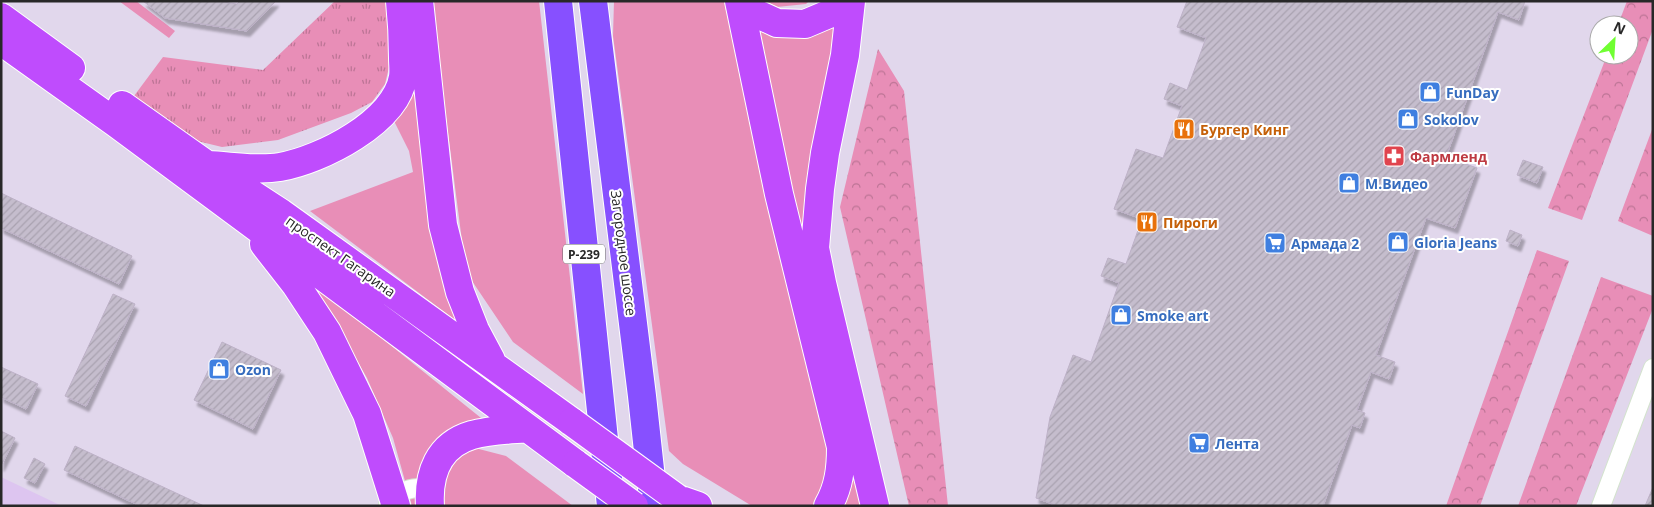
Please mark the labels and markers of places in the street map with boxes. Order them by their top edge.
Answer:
shop icon: FunDay [1418,80,1442,104]
place label: FunDay [1446,83,1499,102]
shop icon: Sokolov [1396,107,1420,131]
place label: Sokolov [1424,110,1479,129]
restaurant icon: Бургер Кинг [1172,117,1196,141]
place label: Бургер Кинг [1200,120,1289,139]
pharmacy icon: Фармленд [1382,144,1406,168]
place label: Фармленд [1410,147,1488,166]
shop icon: М.Видео [1337,171,1361,195]
place label: М.Видео [1365,174,1428,193]
restaurant icon: Пироги [1135,210,1159,234]
place label: Пироги [1163,213,1218,232]
shop icon: Gloria Jeans [1386,230,1410,254]
supermarket icon: Армада 2 [1263,231,1287,255]
place label: Gloria Jeans [1414,233,1497,252]
place label: Армада 2 [1291,234,1359,253]
shop icon: Smoke art [1109,303,1133,327]
place label: Smoke art [1137,306,1209,325]
shop icon: Ozon [207,357,231,381]
place label: Ozon [235,360,271,379]
supermarket icon: Лента [1187,431,1211,455]
place label: Лента [1215,434,1259,453]

